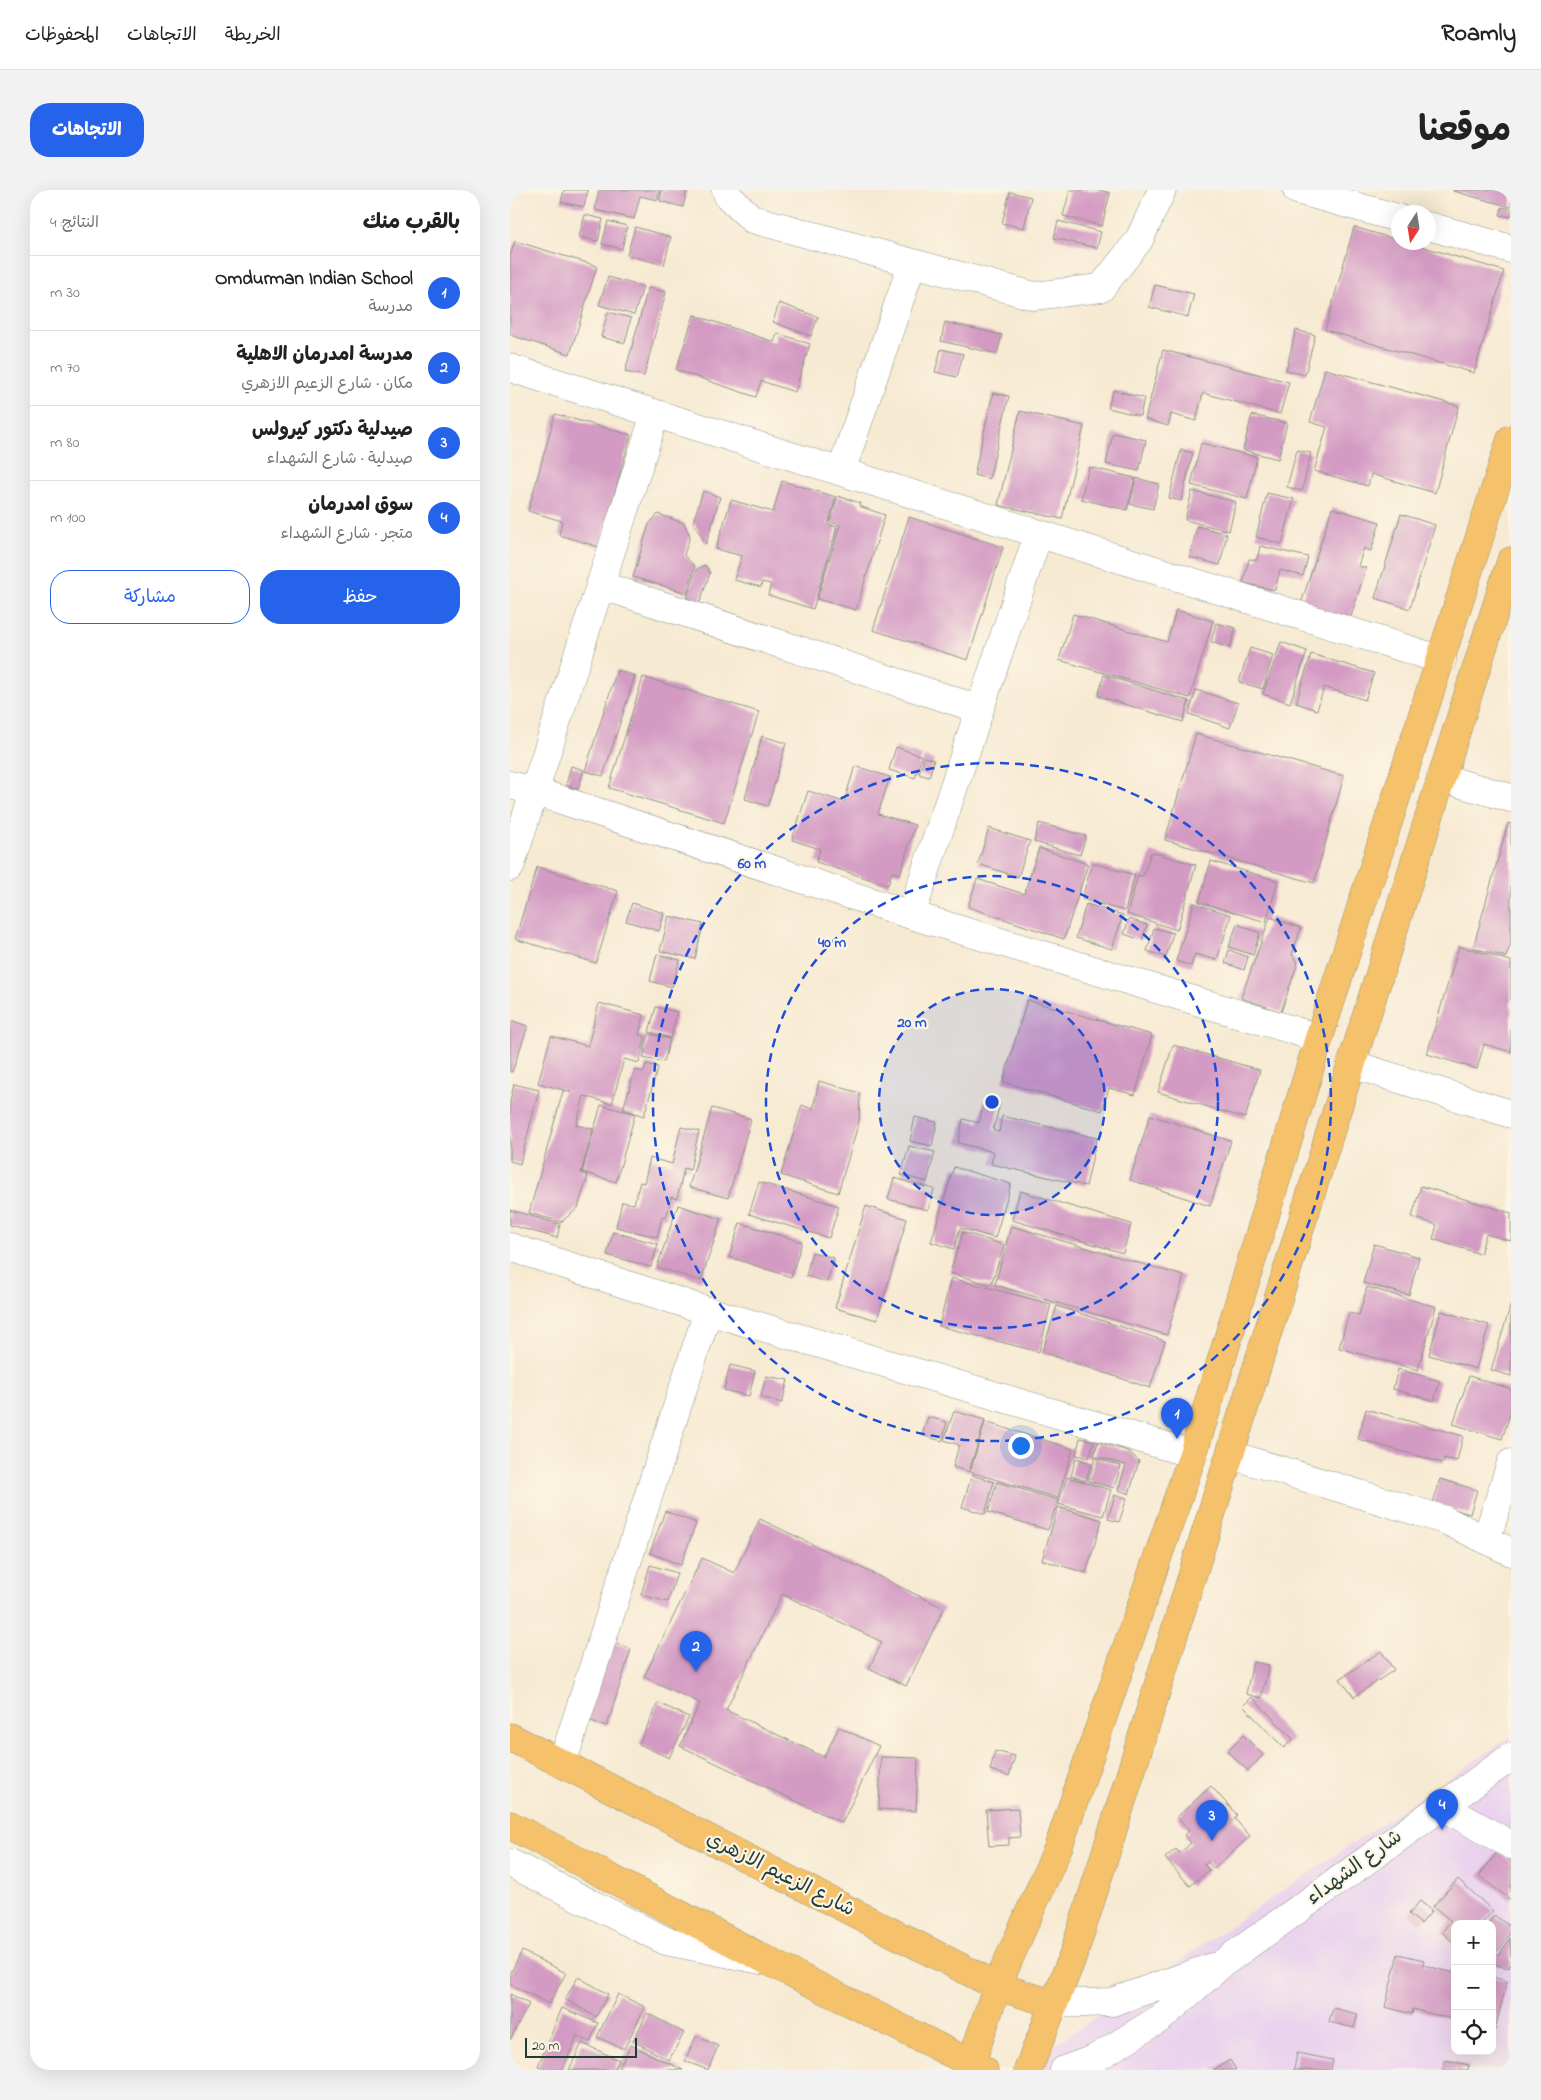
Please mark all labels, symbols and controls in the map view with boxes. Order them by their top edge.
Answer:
text: Roamly [1441,17,1516,52]
text: المحفوظات [25,23,99,49]
text: الاتجاهات [127,23,197,49]
text: الخريطة [225,23,281,49]
button: الاتجاهات [30,103,144,157]
text: موقعنا [1418,106,1511,157]
north arrow [1391,205,1436,250]
text: بالقرب منك [363,208,460,238]
text: النتائج: 4 [50,211,99,235]
text: Omdurman Indian School [215,266,413,293]
text: 30 m [50,281,80,305]
text: 1 [441,281,447,305]
text: مدرسة [368,295,413,319]
text: مدرسة امدرمان الاهلية [236,342,413,369]
text: 70 m [50,356,80,380]
text: 2 [440,356,448,380]
text: مكان · شارع الزعيم الازهري [241,372,413,396]
text: صيدلية دكتور كيرولس [252,417,413,444]
text: 80 m [50,431,79,455]
text: 3 [441,431,447,455]
text: صيدلية · شارع الشهداء [267,447,413,471]
text: سوق امدرمان [308,492,413,519]
text: 100 m [50,506,85,530]
text: 4 [441,506,447,530]
text: متجر · شارع الشهداء [280,522,413,546]
button: مشاركة [50,570,250,624]
button: حفظ [260,570,460,624]
text: 60 m [737,853,767,875]
text: 40 m [817,932,846,954]
text: 20 m [896,1012,927,1034]
centre of rings [983,1093,1001,1111]
pin: 1 [1161,1398,1193,1439]
your location [1008,1433,1034,1459]
pin: 2 [680,1631,712,1672]
pin: 4 [1426,1789,1458,1830]
pin: 3 [1196,1800,1228,1841]
street label: شارع الشهداء [1301,1823,1409,1913]
street label: شارع الزعيم الازهري [701,1825,859,1925]
map controls [1451,1920,1496,2055]
button: + [1451,1920,1496,1965]
button: − [1451,1965,1496,2010]
button: locate [1451,2010,1496,2055]
scale bar [525,2035,638,2058]
text: 20 m [532,2036,559,2057]

